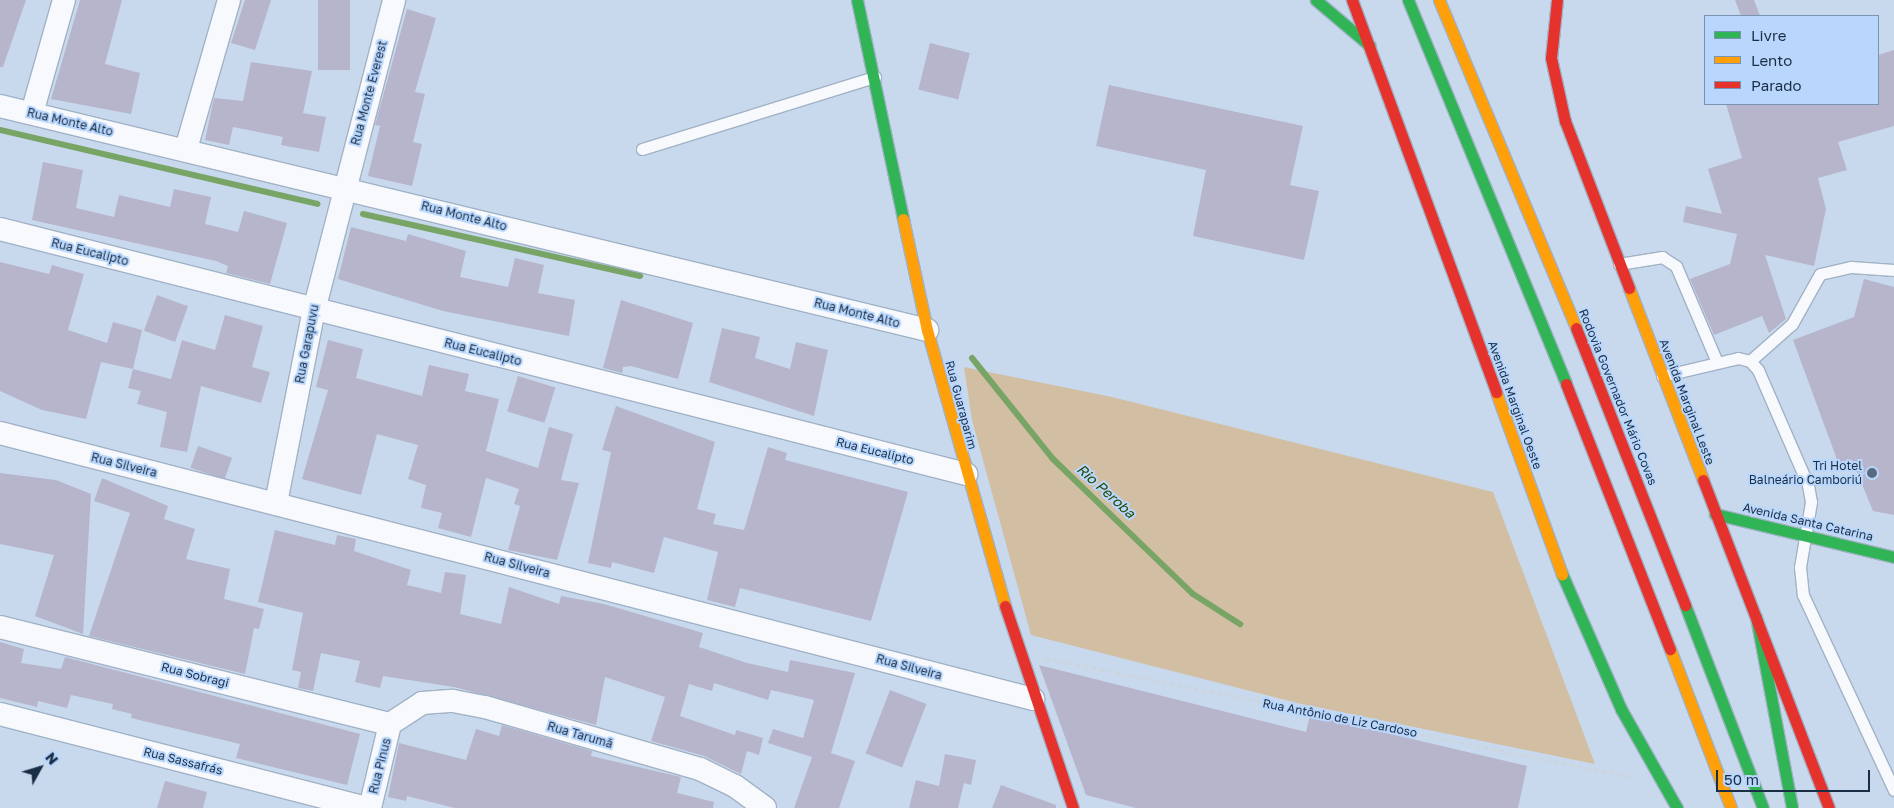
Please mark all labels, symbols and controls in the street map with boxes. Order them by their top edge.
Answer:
legend [1704,15,1879,105]
text: Livre [1751,26,1786,44]
street label: Rua Monte Everest [348,39,390,147]
text: Lento [1751,51,1792,69]
text: Parado [1751,76,1802,94]
street label: Rua Monte Alto [26,105,114,139]
street label: Rua Monte Alto [420,198,508,234]
street label: Rua Eucalipto [50,235,130,269]
street label: Rua Monte Alto [813,295,901,331]
street label: Rua Garapuvu [292,303,322,385]
street label: Rodovia Governador Mário Covas [1576,307,1660,487]
street label: Rua Eucalipto [443,335,523,369]
street label: Avenida Marginal Leste [1656,337,1718,467]
street label: Avenida Marginal Oeste [1485,339,1545,471]
street label: Rua Guaraparim [942,359,980,451]
street label: Rua Eucalipto [835,434,915,468]
street label: Rua Silveira [90,450,158,480]
place label: Tri Hotel Balneário Camboriú [1749,459,1862,487]
water label: Rio Peroba [1073,460,1139,522]
marker: Tri Hotel Balneário Camboriú [1866,467,1878,479]
street label: Avenida Santa Catarina [1741,500,1875,544]
street label: Rua Silveira [483,549,551,581]
street label: Rua Silveira [875,651,943,683]
street label: Rua Sobragi [160,660,230,690]
street label: Rua Antônio de Liz Cardoso [1261,696,1419,740]
street label: Rua Tarumã [546,719,614,751]
street label: Rua Pinus [366,737,394,795]
north arrow [15,743,65,793]
street label: Rua Sassafrás [142,744,224,778]
text: N [42,749,62,768]
scale bar [1719,760,1873,792]
text: 50 m [1724,770,1759,788]

